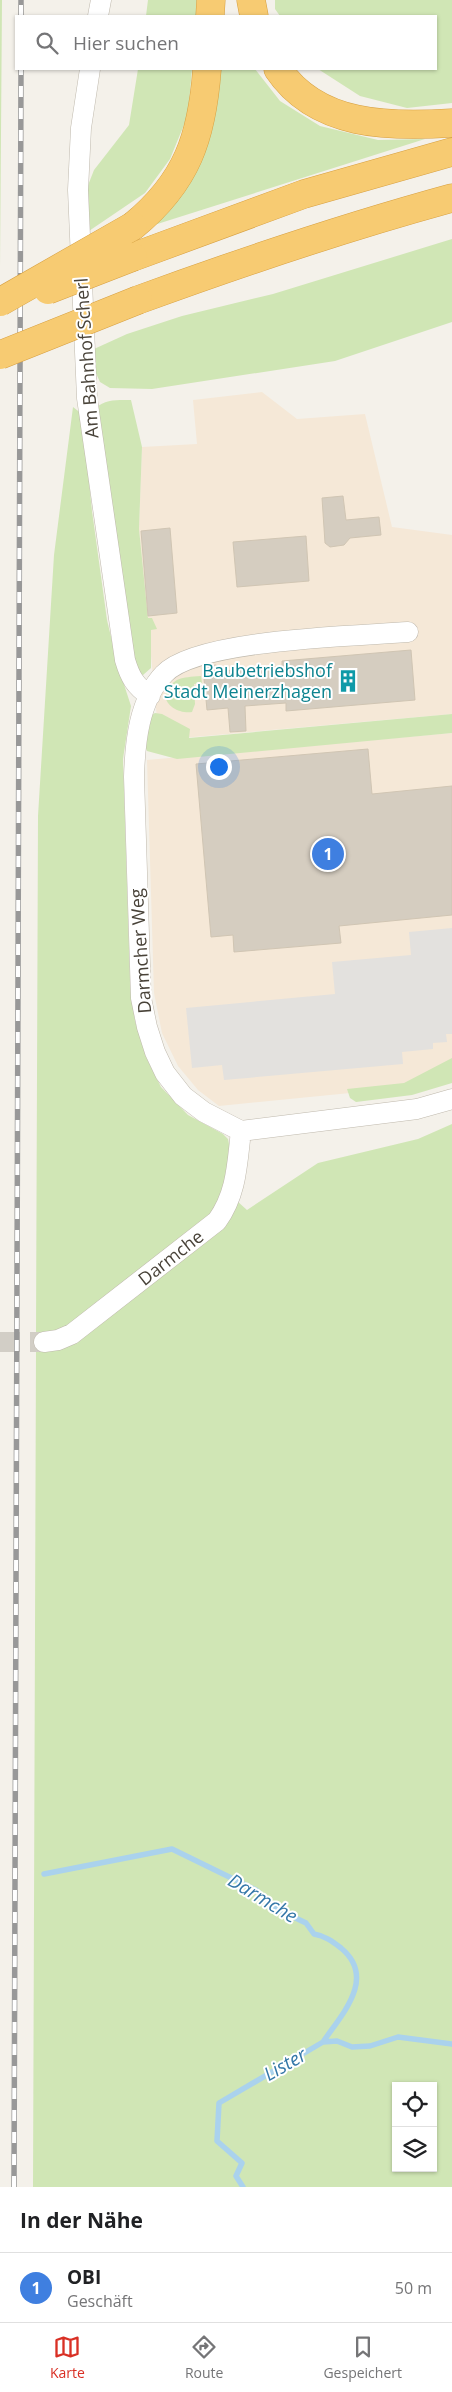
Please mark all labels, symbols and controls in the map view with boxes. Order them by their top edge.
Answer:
search box [15,15,437,70]
icon: search [33,29,61,57]
text: Hier suchen [73,30,179,56]
street label: Am Bahnhof Scherl [68,277,104,439]
place label: Baubetriebshof Stadt Meinerzhagen [164,658,333,703]
building icon: Baubetriebshof Stadt Meinerzhagen [335,668,361,694]
your location [206,754,232,780]
pin: 1 [312,835,344,873]
street label: Darmcher Weg [124,887,156,1014]
street label: Darmche [133,1224,208,1290]
water label: Darmche [224,1867,302,1929]
water label: Lister [259,2041,312,2087]
map controls [392,2082,437,2172]
button: locate [392,2082,437,2127]
button: layers [392,2127,437,2172]
text: In der Nähe [20,2206,143,2234]
text: OBI [67,2264,101,2290]
text: 1 [31,2277,41,2299]
text: 50 m [395,2277,432,2299]
text: Geschäft [67,2290,133,2312]
tab: Karte [50,2333,85,2382]
tab: Route [185,2333,223,2382]
tab: Gespeichert [323,2333,402,2382]

